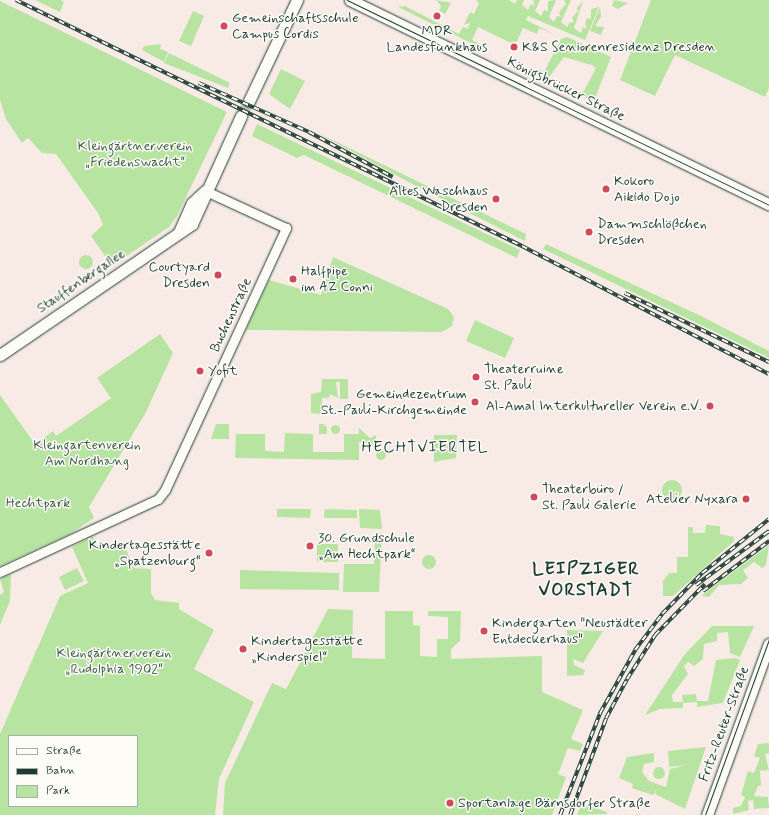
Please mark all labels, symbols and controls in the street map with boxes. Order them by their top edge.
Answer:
place label: Gemeinschaftsschule Campus Cordis [232,10,359,42]
marker: MDR Landesfunkhaus [432,11,442,21]
marker: Gemeinschaftsschule Campus Cordis [219,21,229,31]
place label: MDR Landesfunkhaus [387,23,487,56]
place label: K&S Seniorenresidenz Dresden [522,39,703,55]
marker: K&S Seniorenresidenz Dresden [509,42,519,52]
street label: Königsbrücker Straße [504,53,628,125]
park label: Kleingärtnerverein „Friedenswacht“ [78,138,192,170]
place label: Kokoro Aikido Dojo [614,173,680,206]
place label: Altes Waschhaus Dresden [389,183,488,216]
marker: Kokoro Aikido Dojo [601,184,611,194]
marker: Altes Waschhaus Dresden [491,194,501,204]
place label: Dammschlößchen Dresden [597,216,707,248]
marker: Dammschlößchen Dresden [584,227,594,237]
street label: Stauffenbergallee [34,245,128,317]
place label: Courtyard Dresden [149,259,210,292]
place label: Halfpipe im AZ Conni [301,263,380,296]
marker: Courtyard Dresden [213,270,223,280]
marker: Halfpipe im AZ Conni [288,274,298,284]
street label: Buchenstraße [206,275,256,355]
place label: Theaterruine St. Pauli [484,361,564,394]
place label: Yofit [208,363,237,379]
marker: Yofit [195,366,205,376]
marker: Theaterruine St. Pauli [471,372,481,382]
place label: Gemeindezentrum St.-Pauli-Kirchgemeinde [321,386,467,418]
marker: Gemeindezentrum St.-Pauli-Kirchgemeinde [470,397,480,407]
place label: Al-Amal Interkultureller Verein e.V. [486,398,702,414]
marker: Al-Amal Interkultureller Verein e.V. [705,401,715,411]
park label: Kleingartenverein Am Nordhang [33,437,141,470]
district label: HECHTVIERTEL [361,438,489,458]
place label: Theaterbüro / St. Pauli Galerie [542,481,636,514]
place label: Atelier Nyxara [646,491,738,507]
marker: Theaterbüro / St. Pauli Galerie [529,492,539,502]
marker: Atelier Nyxara [741,494,751,504]
park label: Hechtpark [6,495,70,511]
place label: 30. Grundschule „Am Hechtpark“ [318,530,417,562]
place label: Kindertagesstätte „Spatzenburg“ [89,537,201,570]
marker: 30. Grundschule „Am Hechtpark“ [305,541,315,551]
marker: Kindertagesstätte „Spatzenburg“ [204,548,214,558]
district label: LEIPZIGER VORSTADT [535,559,637,602]
place label: Kindergarten "Neustädter Entdeckerhaus" [492,615,648,648]
marker: Kindergarten "Neustädter Entdeckerhaus" [479,626,489,636]
place label: Kindertagesstätte „Kinderspiel“ [251,633,363,666]
marker: Kindertagesstätte „Kinderspiel“ [238,644,248,654]
park label: Kleingärtnerverein „Rudolphia 1902“ [57,645,171,678]
street label: Fritz-Reuter-Straße [695,664,753,784]
legend [8,735,138,807]
text: Straße [46,743,81,759]
text: Bahn [46,763,75,779]
text: Park [46,783,70,799]
place label: Sportanlage Bärnsdorfer Straße [458,795,651,811]
marker: Sportanlage Bärnsdorfer Straße [445,798,455,808]

